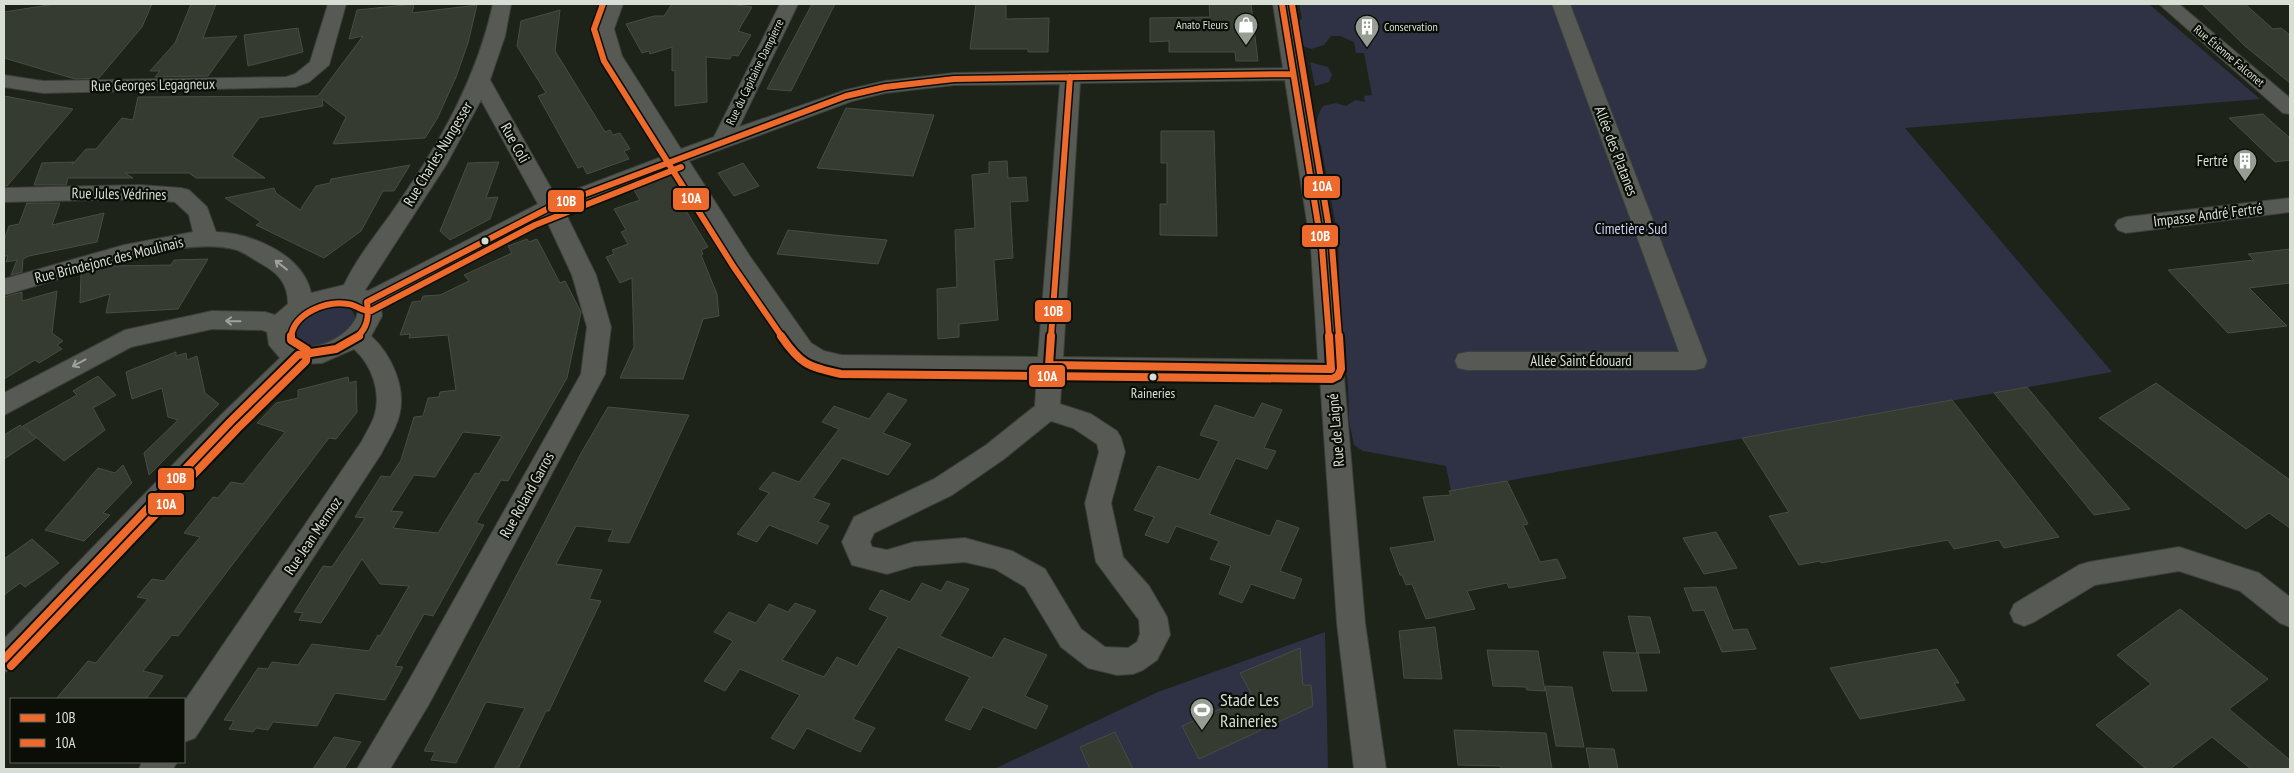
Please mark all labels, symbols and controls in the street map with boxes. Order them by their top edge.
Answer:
shop icon: Anato Fleurs [1233,12,1259,46]
building icon: Conservation [1354,14,1380,48]
street label: Rue du Capitaine Dampierre [722,16,787,127]
place label: Anato Fleurs [1176,17,1228,32]
place label: Conservation [1384,19,1438,34]
street label: Rue Étienne Falconet [2191,22,2268,90]
street label: Rue Georges Legagneux [91,74,215,95]
street label: Rue Charles Nungesser [399,97,477,210]
street label: Allée des Platanes [1591,103,1642,198]
street label: Rue Coli [497,119,534,166]
building icon: Fertré [2232,148,2258,182]
place label: Fertré [2197,151,2228,170]
line badge: 10A [1303,175,1341,199]
text: 10A [1312,177,1333,195]
street label: Rue Jules Védrines [71,183,167,204]
line badge: 10A [672,187,710,211]
line badge: 10B [547,189,585,213]
text: 10A [681,189,702,207]
text: 10B [556,192,576,210]
street label: Impasse André Fertré [2152,198,2264,231]
park label: Cimetière Sud [1595,219,1667,238]
line badge: 10B [1301,224,1339,248]
text: 10B [1310,227,1330,245]
street label: Rue Brindejonc des Moulinais [33,232,185,287]
unlabelled marker [480,236,490,246]
one-way arrow [274,260,288,270]
line badge: 10B [1034,299,1072,323]
text: 10B [1043,302,1063,320]
one-way arrow [225,316,242,326]
street label: Allée Saint Édouard [1530,351,1632,370]
one-way arrow [72,359,86,369]
line badge: 10A [1028,364,1066,388]
text: 10A [1037,367,1058,385]
marker: Raineries [1148,372,1158,382]
place label: Raineries [1131,384,1176,402]
street label: Rue de Laigné [1323,393,1348,467]
street label: Rue Roland Garros [495,449,558,541]
line badge: 10B [157,467,195,491]
text: 10B [166,469,186,487]
line badge: 10A [147,492,185,516]
street label: Rue Jean Mermoz [280,493,346,578]
text: 10A [156,495,177,513]
place label: Stade Les Raineries [1220,688,1279,732]
sports icon: Stade Les Raineries [1189,697,1215,731]
legend [10,698,185,763]
text: 10B [55,708,76,727]
text: 10A [55,733,77,752]

